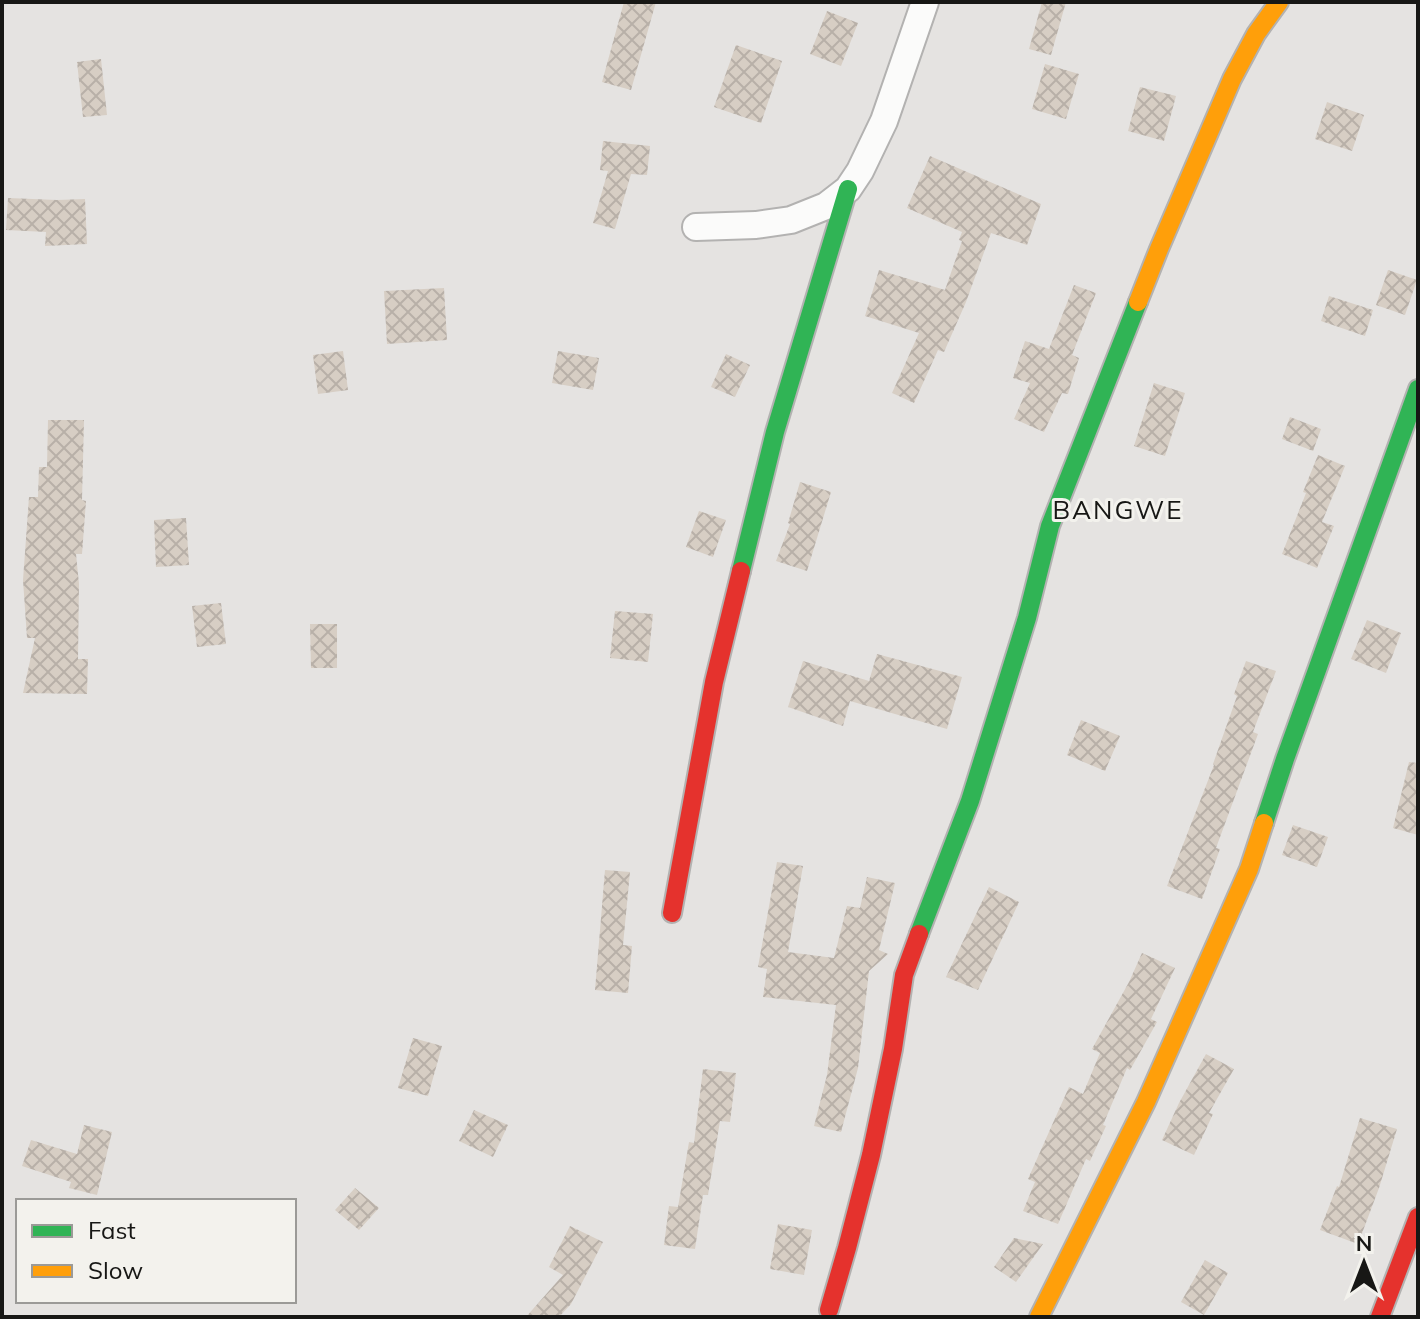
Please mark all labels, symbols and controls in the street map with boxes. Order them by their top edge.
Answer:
district label: BANGWE [1053,493,1183,526]
legend [16,1199,296,1303]
text: Fast [88,1215,136,1245]
north arrow [1324,1223,1404,1303]
text: N [1356,1229,1372,1257]
text: Slow [88,1255,143,1285]

